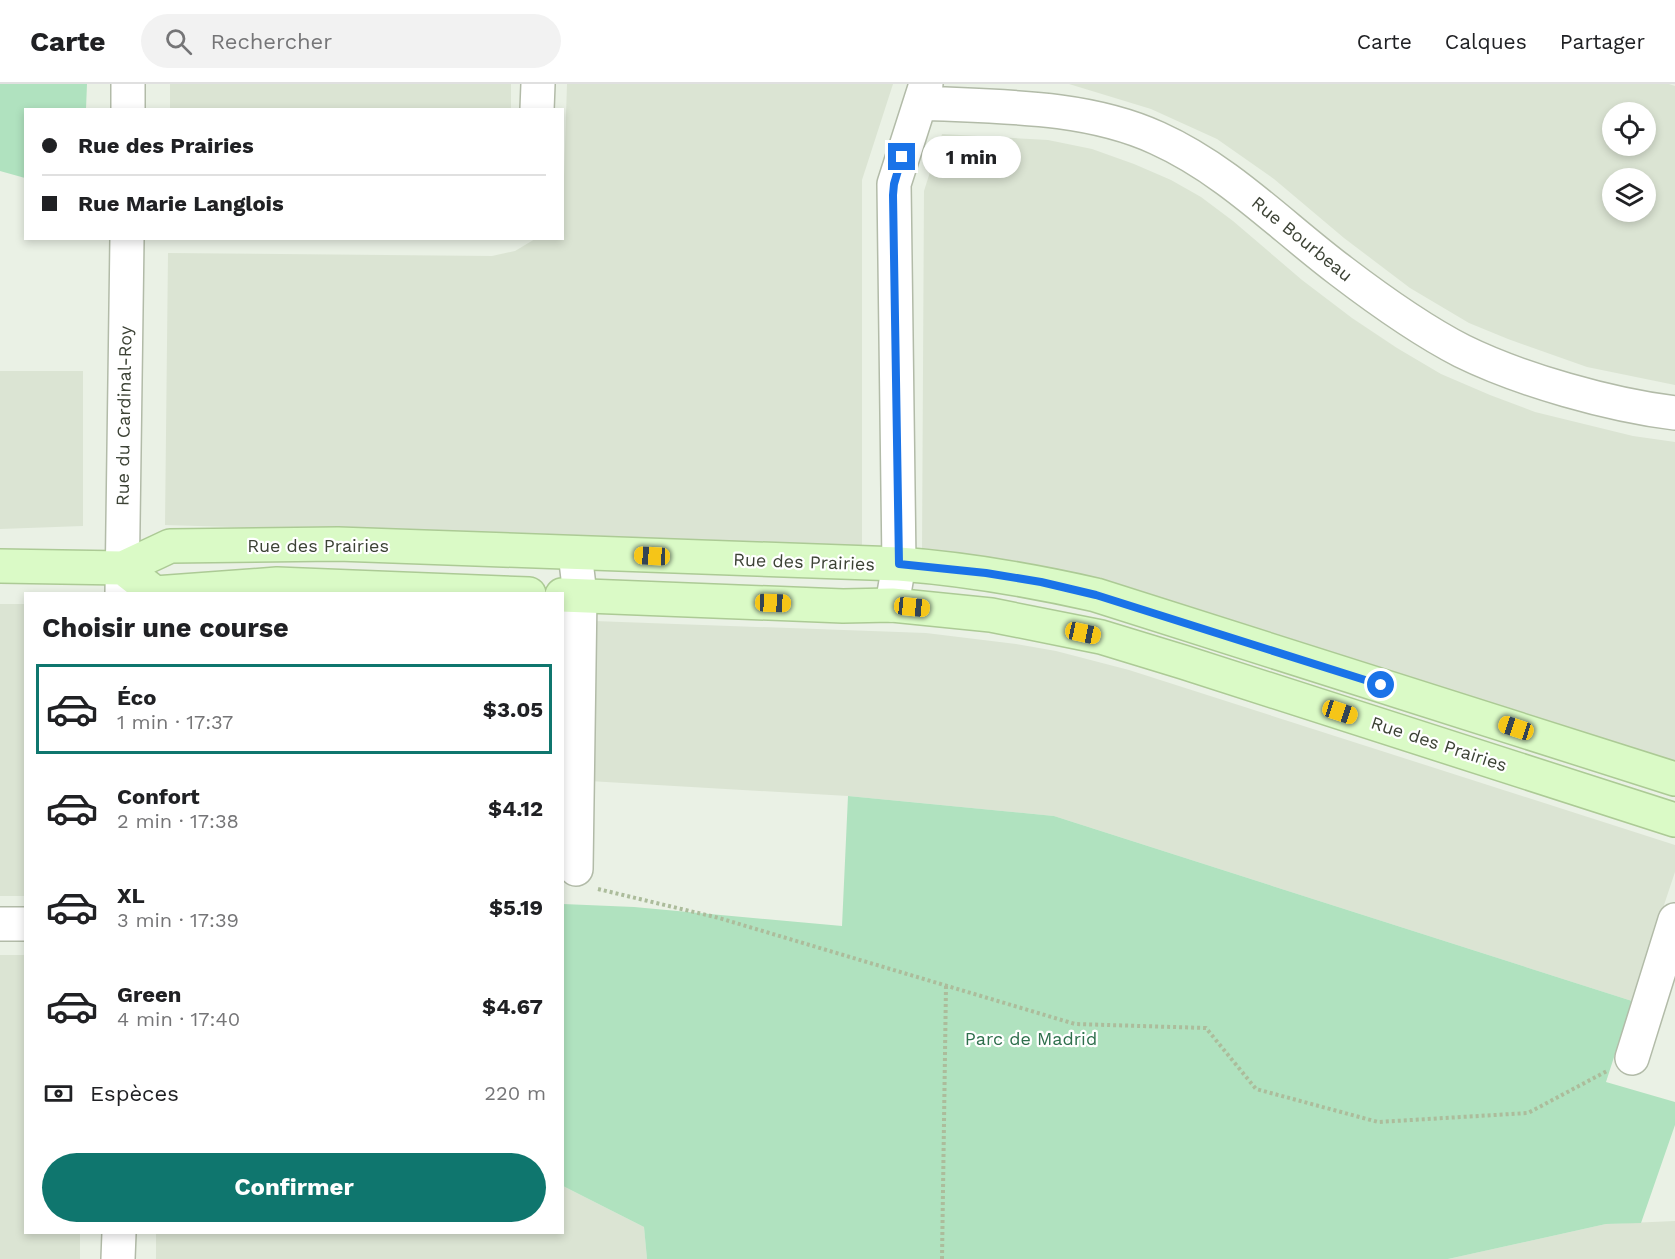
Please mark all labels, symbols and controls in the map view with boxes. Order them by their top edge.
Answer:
search box [141,14,561,68]
text: Carte [30,25,105,58]
icon: search [162,25,195,58]
text: Rechercher [210,29,332,54]
text: Carte [1357,29,1412,54]
text: Calques [1445,29,1527,54]
text: Partager [1560,29,1645,54]
map controls [1602,102,1656,222]
button: locate [1602,102,1656,156]
text: Rue des Prairies [78,133,254,158]
callout: 1 min [923,136,1022,178]
route end [888,143,915,170]
text: 1 min [946,145,997,169]
button: layers [1602,168,1656,222]
text: Rue Marie Langlois [78,191,284,216]
street label: Rue Bourbeau [1248,192,1357,286]
street label: Rue du Cardinal-Roy [111,325,136,506]
street label: Rue des Prairies [247,535,389,556]
car [634,546,670,566]
street label: Rue des Prairies [733,549,875,574]
car [755,593,791,613]
car [893,596,931,618]
text: Choisir une course [42,612,289,644]
car [1064,620,1102,646]
route start [1367,671,1394,698]
icon: car [45,682,99,736]
text: Éco [117,685,156,710]
text: $3.05 [483,697,543,722]
car [1320,698,1360,726]
text: 1 min · 17:37 [117,710,233,734]
street label: Rue des Prairies [1369,712,1510,775]
car [1496,714,1536,742]
icon: car [45,781,99,835]
text: Confort [117,784,200,809]
text: $4.12 [488,796,543,821]
text: 2 min · 17:38 [117,809,239,833]
icon: car [45,880,99,934]
text: XL [117,883,145,908]
text: $5.19 [489,895,543,920]
text: 3 min · 17:39 [117,908,239,932]
icon: car [45,979,99,1033]
text: Green [117,982,181,1007]
text: $4.67 [482,994,543,1019]
text: 4 min · 17:40 [117,1007,240,1031]
park label: Parc de Madrid [965,1028,1097,1049]
icon: cash [42,1077,75,1110]
text: Espèces [90,1081,179,1106]
text: 220 m [484,1081,546,1105]
button: Confirmer [42,1153,546,1222]

